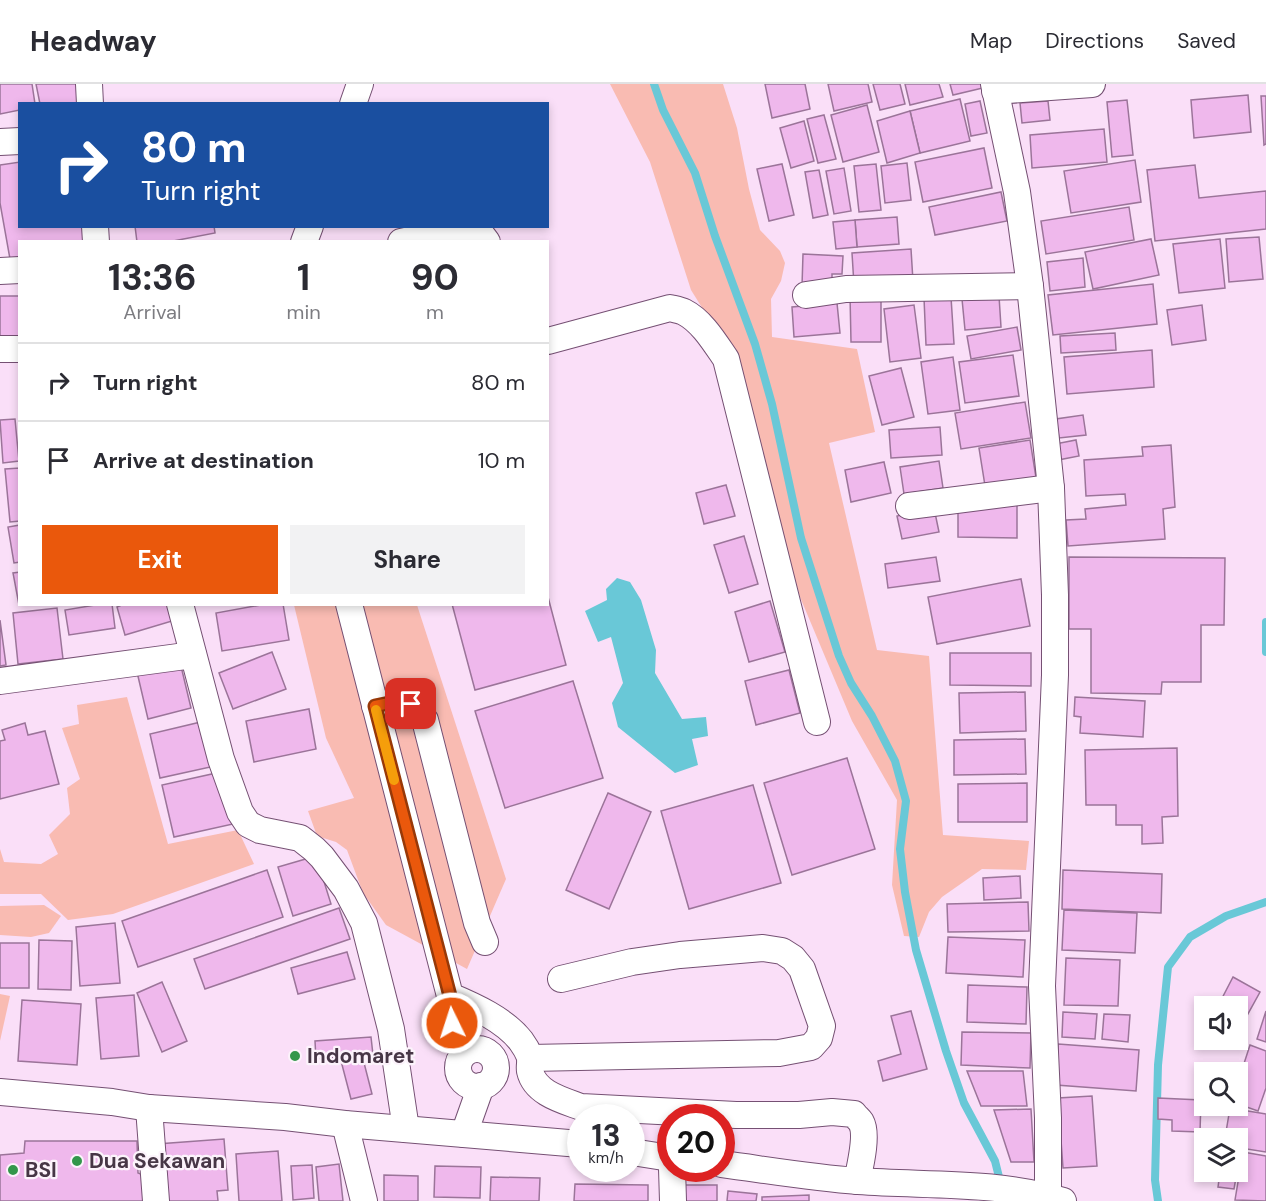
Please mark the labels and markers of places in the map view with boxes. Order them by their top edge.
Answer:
pin [385,678,436,729]
place label: Indomaret [307,1042,414,1070]
marker: Indomaret [288,1049,302,1063]
place label: Dua Sekawan [89,1147,225,1175]
marker: Dua Sekawan [70,1154,84,1168]
place label: BSI [25,1156,57,1184]
marker: BSI [6,1163,20,1177]

